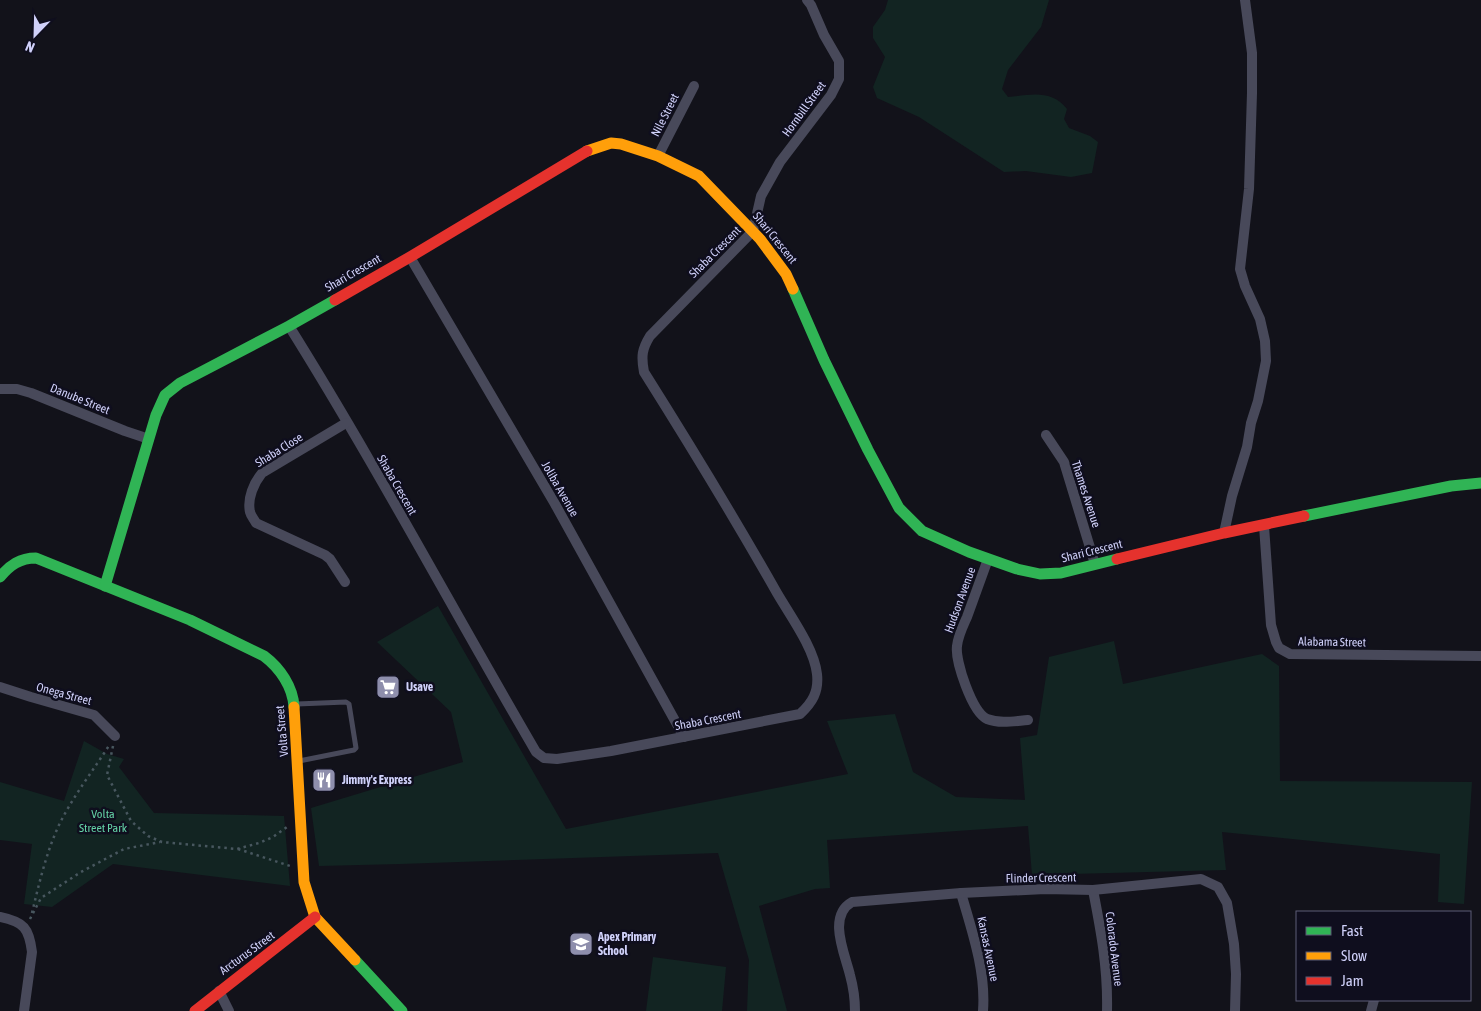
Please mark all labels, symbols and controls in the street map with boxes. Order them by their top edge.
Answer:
north arrow [10,10,60,60]
text: N [23,38,37,56]
street label: Hornbill Street [779,78,829,139]
street label: Nile Street [648,91,682,139]
street label: Shari Crescent [750,209,800,267]
street label: Shaba Crescent [686,223,744,281]
street label: Shari Crescent [323,251,384,295]
street label: Danube Street [48,381,112,417]
street label: Shaba Close [253,430,305,470]
street label: Shaba Crescent [374,452,420,518]
street label: Joliba Avenue [539,459,581,519]
street label: Thames Avenue [1069,459,1103,529]
street label: Shari Crescent [1060,537,1124,565]
street label: Hudson Avenue [942,565,978,635]
street label: Alabama Street [1298,634,1367,650]
supermarket icon: Usave [375,674,401,700]
street label: Onega Street [35,680,94,708]
place label: Usave [406,680,434,694]
street label: Volta Street [273,704,291,757]
street label: Shaba Crescent [674,707,743,733]
restaurant icon: Jimmy's Express [311,767,337,793]
place label: Jimmy's Express [341,773,413,787]
park label: Volta Street Park [79,807,128,835]
street label: Flinder Crescent [1006,870,1077,886]
street label: Colorado Avenue [1102,911,1126,987]
legend [1296,911,1471,1001]
street label: Kansas Avenue [974,915,1002,983]
text: Fast [1341,922,1363,939]
street label: Arcturus Street [217,928,278,978]
place label: Apex Primary School [597,930,656,958]
school or university icon: Apex Primary School [568,931,594,957]
text: Slow [1341,947,1367,964]
text: Jam [1341,972,1364,989]

